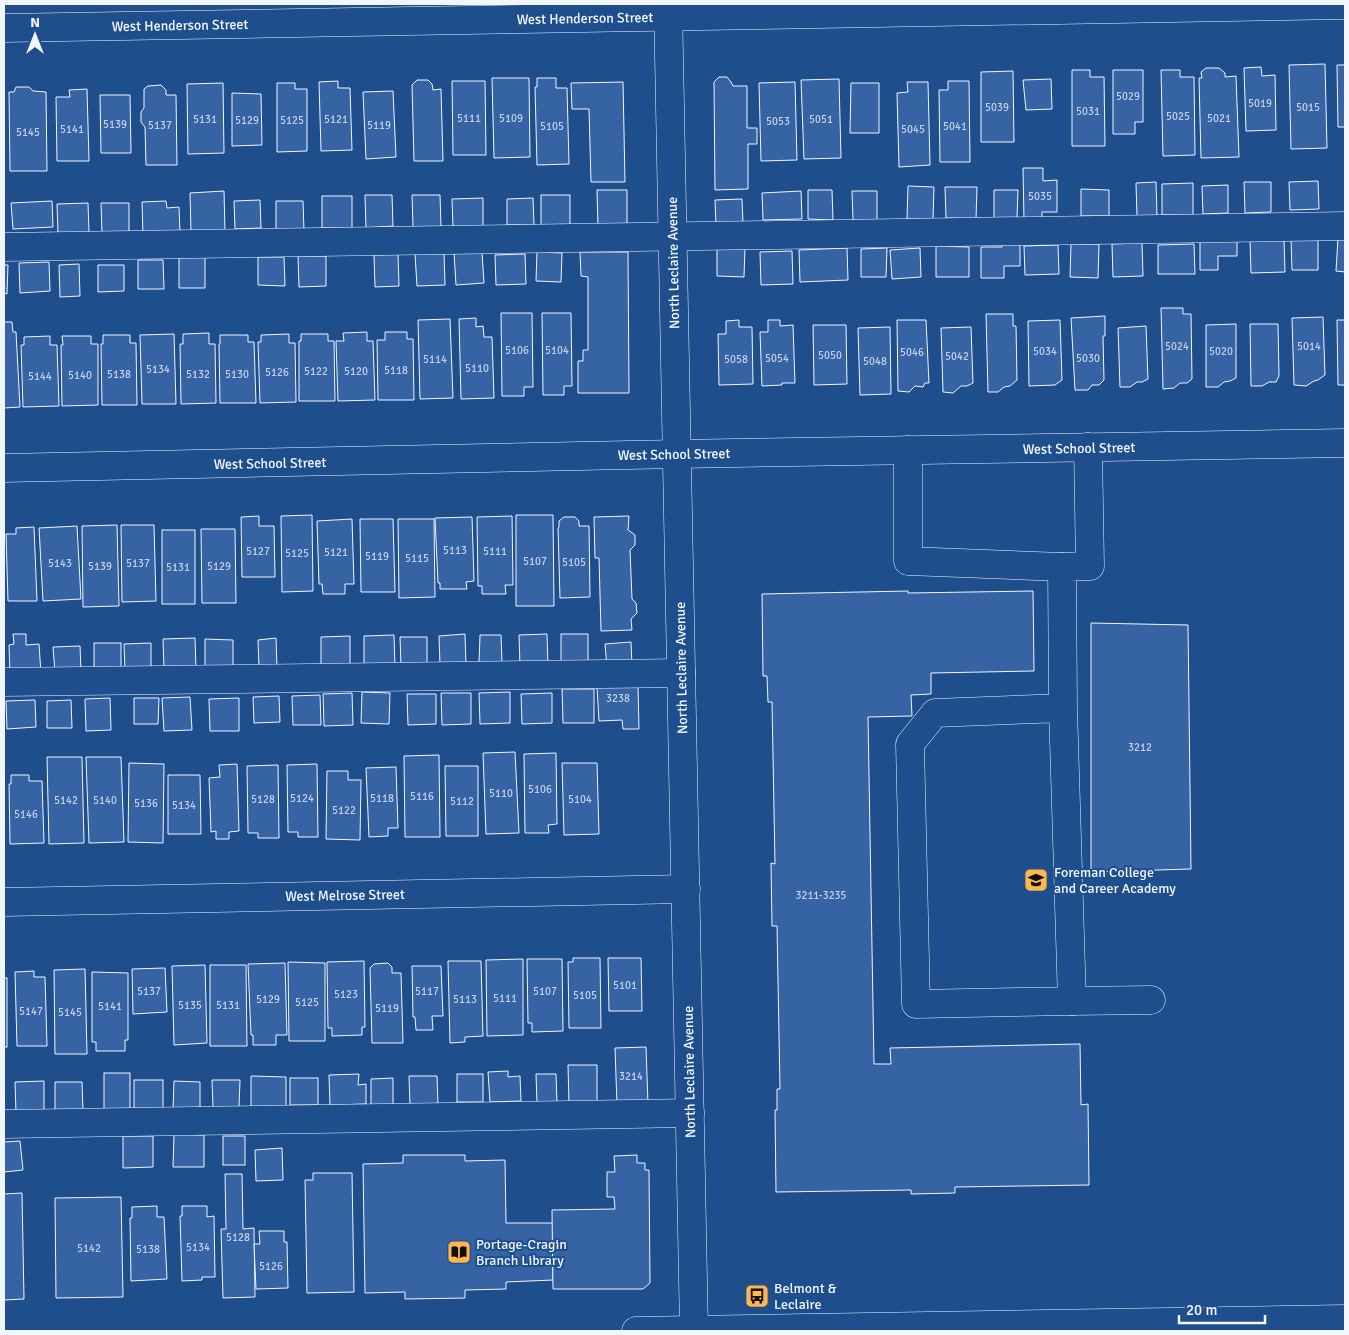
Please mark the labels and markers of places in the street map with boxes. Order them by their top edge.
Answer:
place label: Foreman College and Career Academy [1054,864,1176,897]
school or university icon: Foreman College and Career Academy [1023,867,1049,893]
place label: Portage-Cragin Branch Library [476,1236,567,1269]
library icon: Portage-Cragin Branch Library [446,1239,472,1265]
place label: Belmont & Leclaire [774,1280,837,1313]
bus stop icon: Belmont & Leclaire [744,1283,770,1309]

